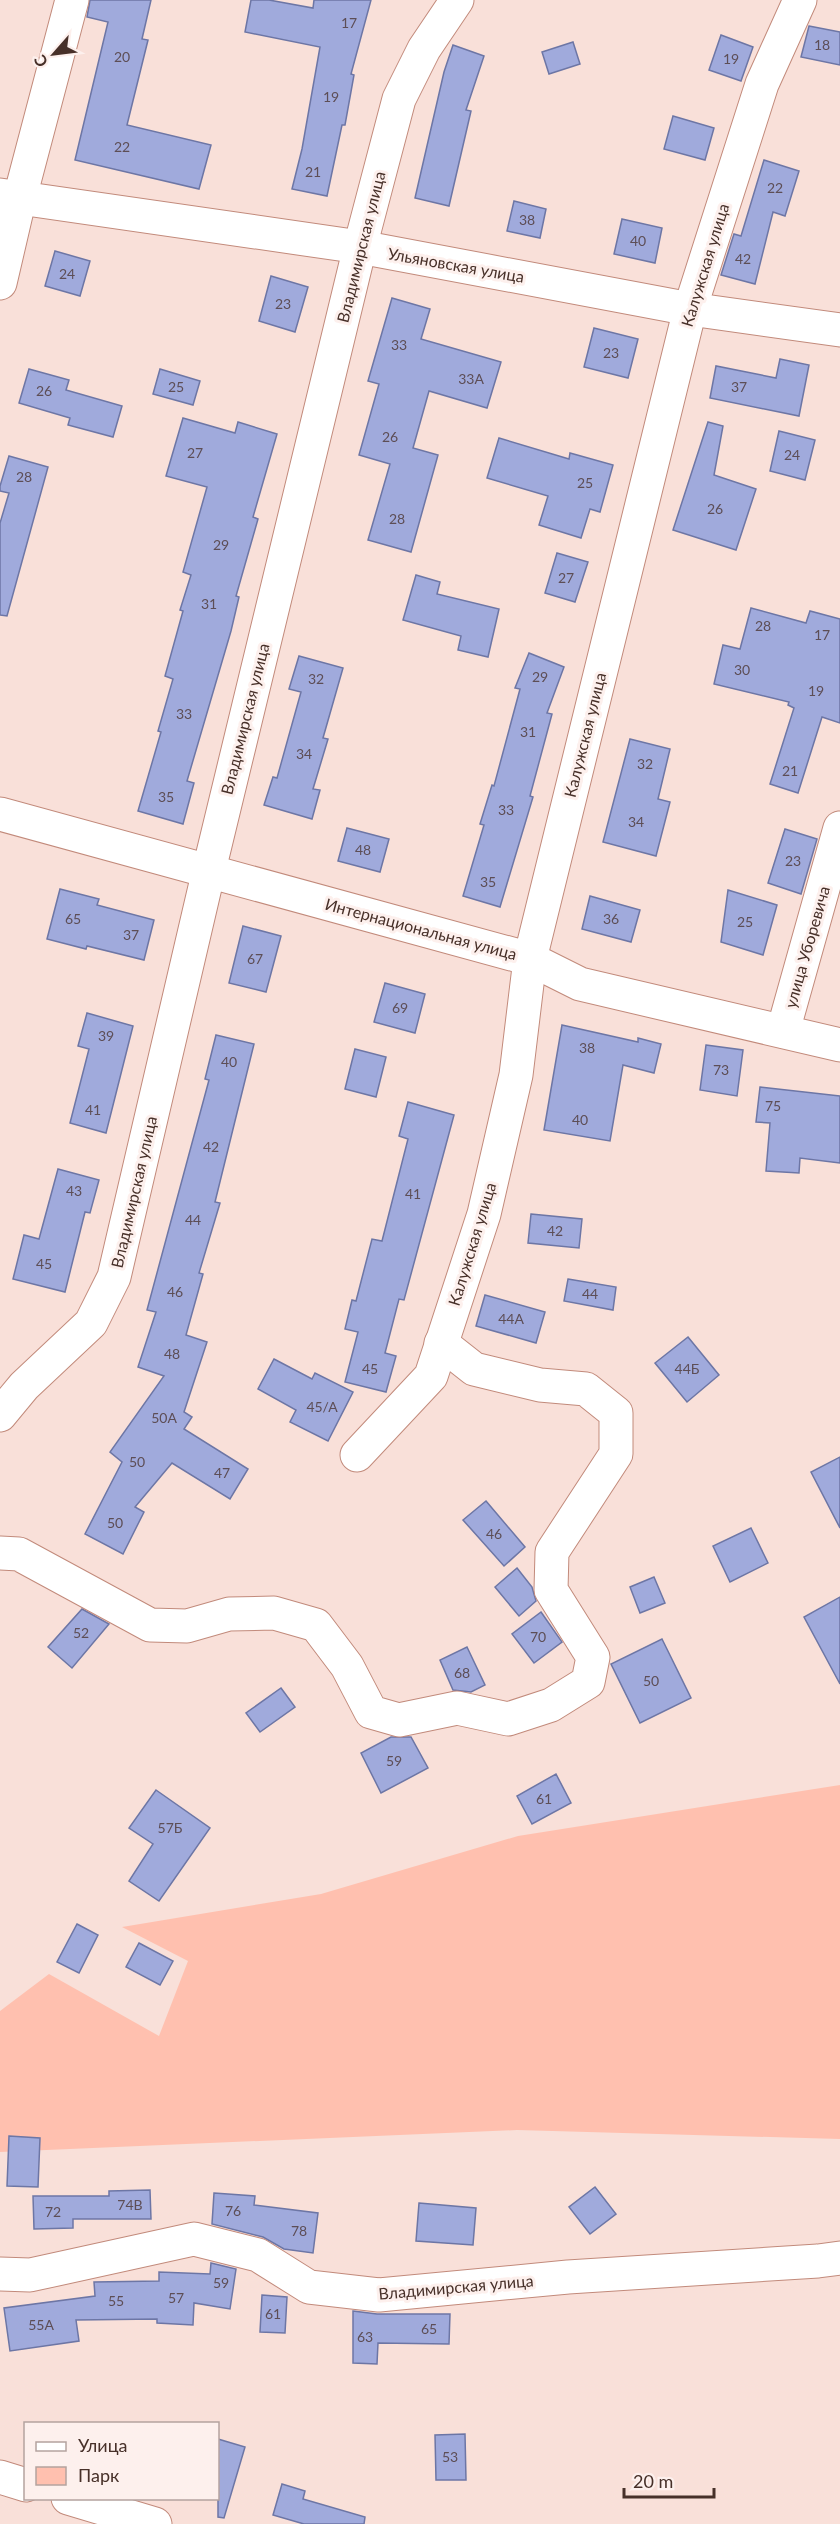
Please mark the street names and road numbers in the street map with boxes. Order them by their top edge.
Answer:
street label: Владимирская улица [332,169,389,325]
street label: Калужская улица [677,201,732,329]
street label: Ульяновская улица [386,243,526,286]
street label: Владимирская улица [216,641,273,797]
street label: Калужская улица [560,670,609,799]
street label: улица Уборевича [780,884,833,1010]
street label: Интернациональная улица [323,894,519,963]
street label: Владимирская улица [107,1114,160,1270]
street label: Калужская улица [444,1180,499,1308]
street label: Владимирская улица [378,2270,534,2303]

